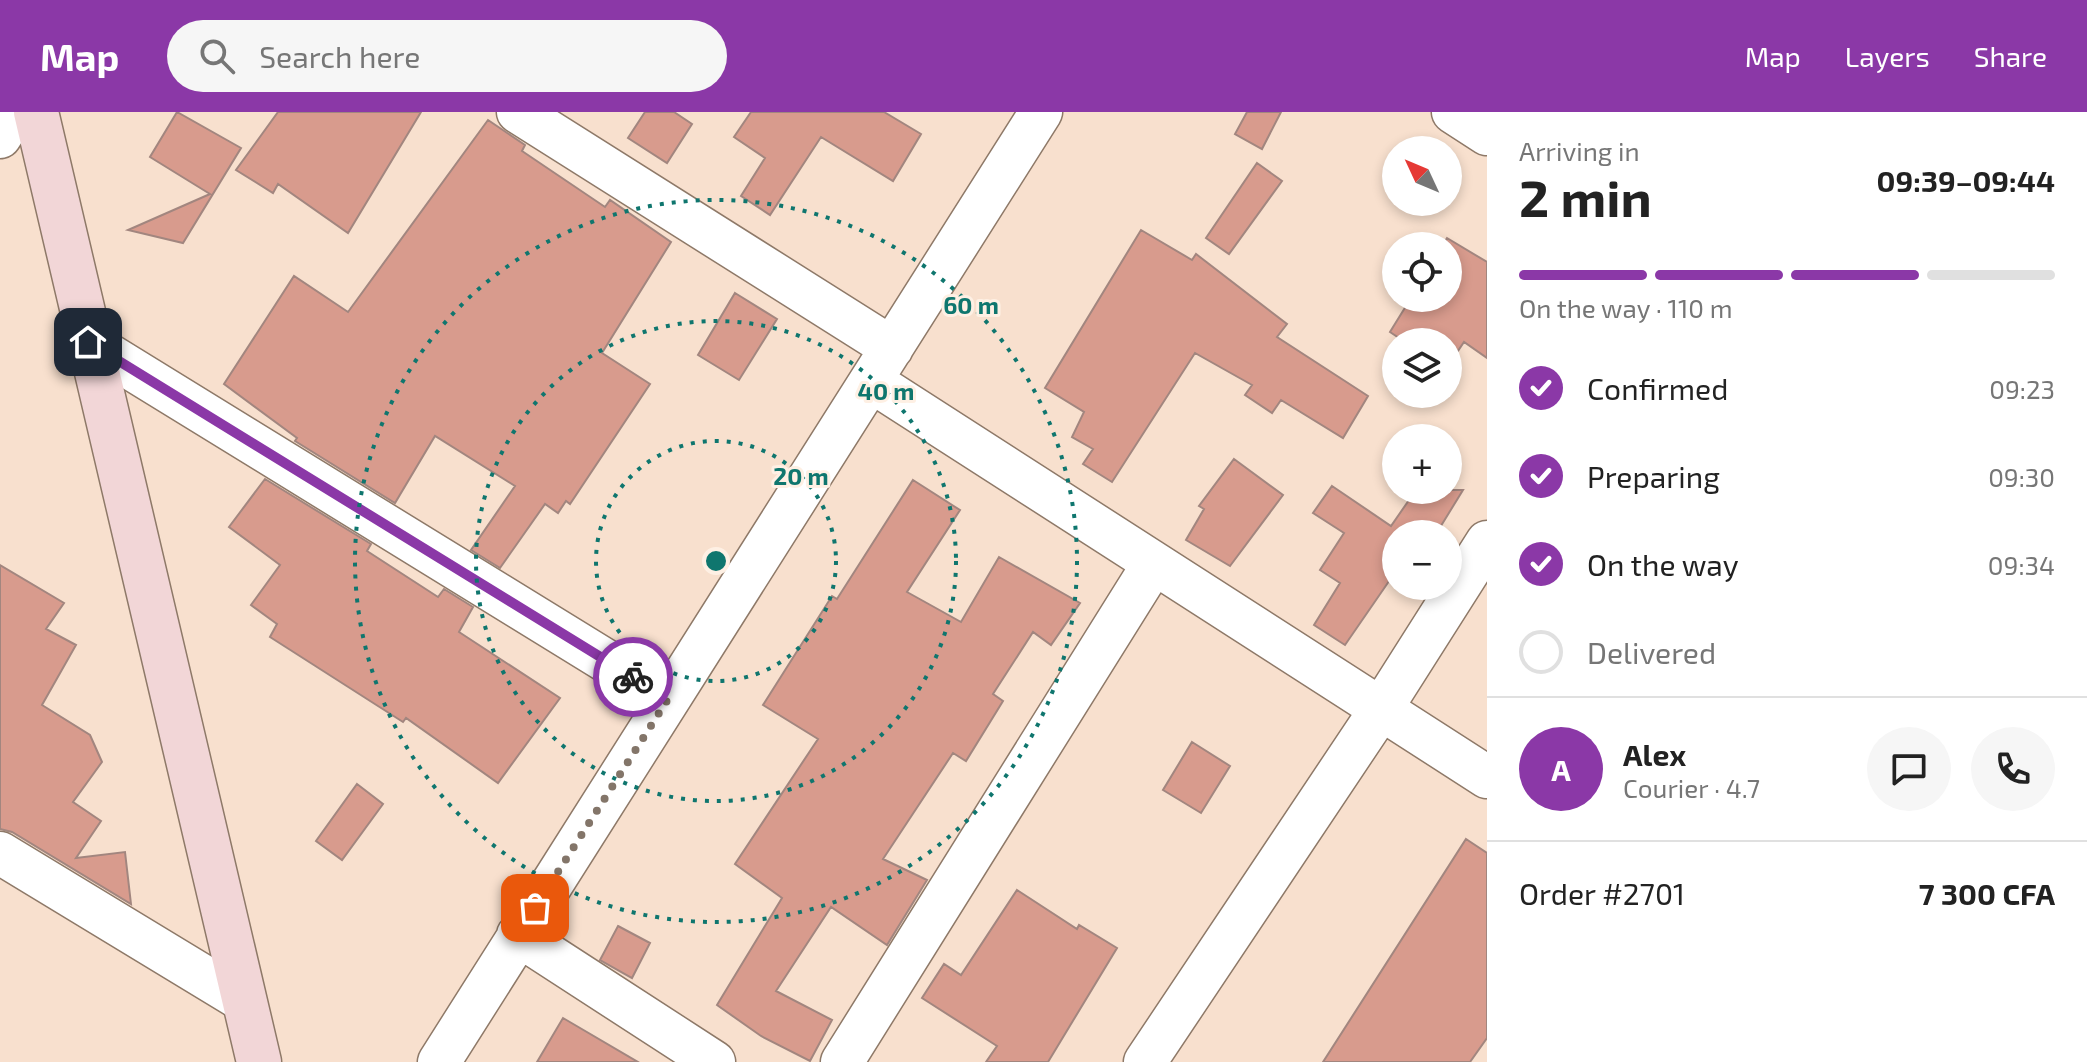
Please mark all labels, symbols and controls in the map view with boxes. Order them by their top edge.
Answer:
search box [167,20,727,92]
text: Map [40,33,119,79]
icon: search [195,34,239,78]
text: Search here [259,38,420,74]
text: Map [1745,39,1801,73]
text: Layers [1845,39,1930,73]
text: Share [1974,39,2047,73]
text: Arriving in [1519,135,1640,166]
north arrow [1382,136,1462,216]
map controls [1382,136,1462,600]
text: 09:39–09:44 [1877,162,2055,198]
text: 2 min [1519,165,1652,227]
button: locate [1382,232,1462,312]
text: 60 m [943,290,999,319]
text: On the way · 110 m [1519,292,1733,323]
pin [54,308,122,376]
icon: home [66,320,110,364]
button: layers [1382,328,1462,408]
icon: check [1519,366,1563,410]
text: Confirmed [1587,370,1728,406]
text: 09:23 [1989,373,2055,404]
text: 40 m [858,376,914,405]
button: + [1382,424,1462,504]
icon: check [1519,454,1563,498]
text: Preparing [1587,458,1720,494]
text: 20 m [773,461,829,490]
text: 09:30 [1988,461,2055,492]
button: − [1382,520,1462,600]
icon: check [1519,542,1563,586]
text: On the way [1587,546,1739,582]
centre of rings [702,547,730,575]
text: 09:34 [1988,549,2055,580]
text: Delivered [1587,634,1716,670]
courier [593,637,673,717]
icon: bike [611,655,655,699]
button: chat [1867,727,1951,811]
button: phone [1971,727,2055,811]
text: Alex [1623,736,1686,772]
text: A [1551,751,1571,787]
text: Courier · 4.7 [1623,772,1760,803]
pin [501,874,569,942]
text: Order #2701 [1519,875,1685,911]
text: 7 300 CFA [1919,875,2055,911]
icon: bag [513,886,557,930]

